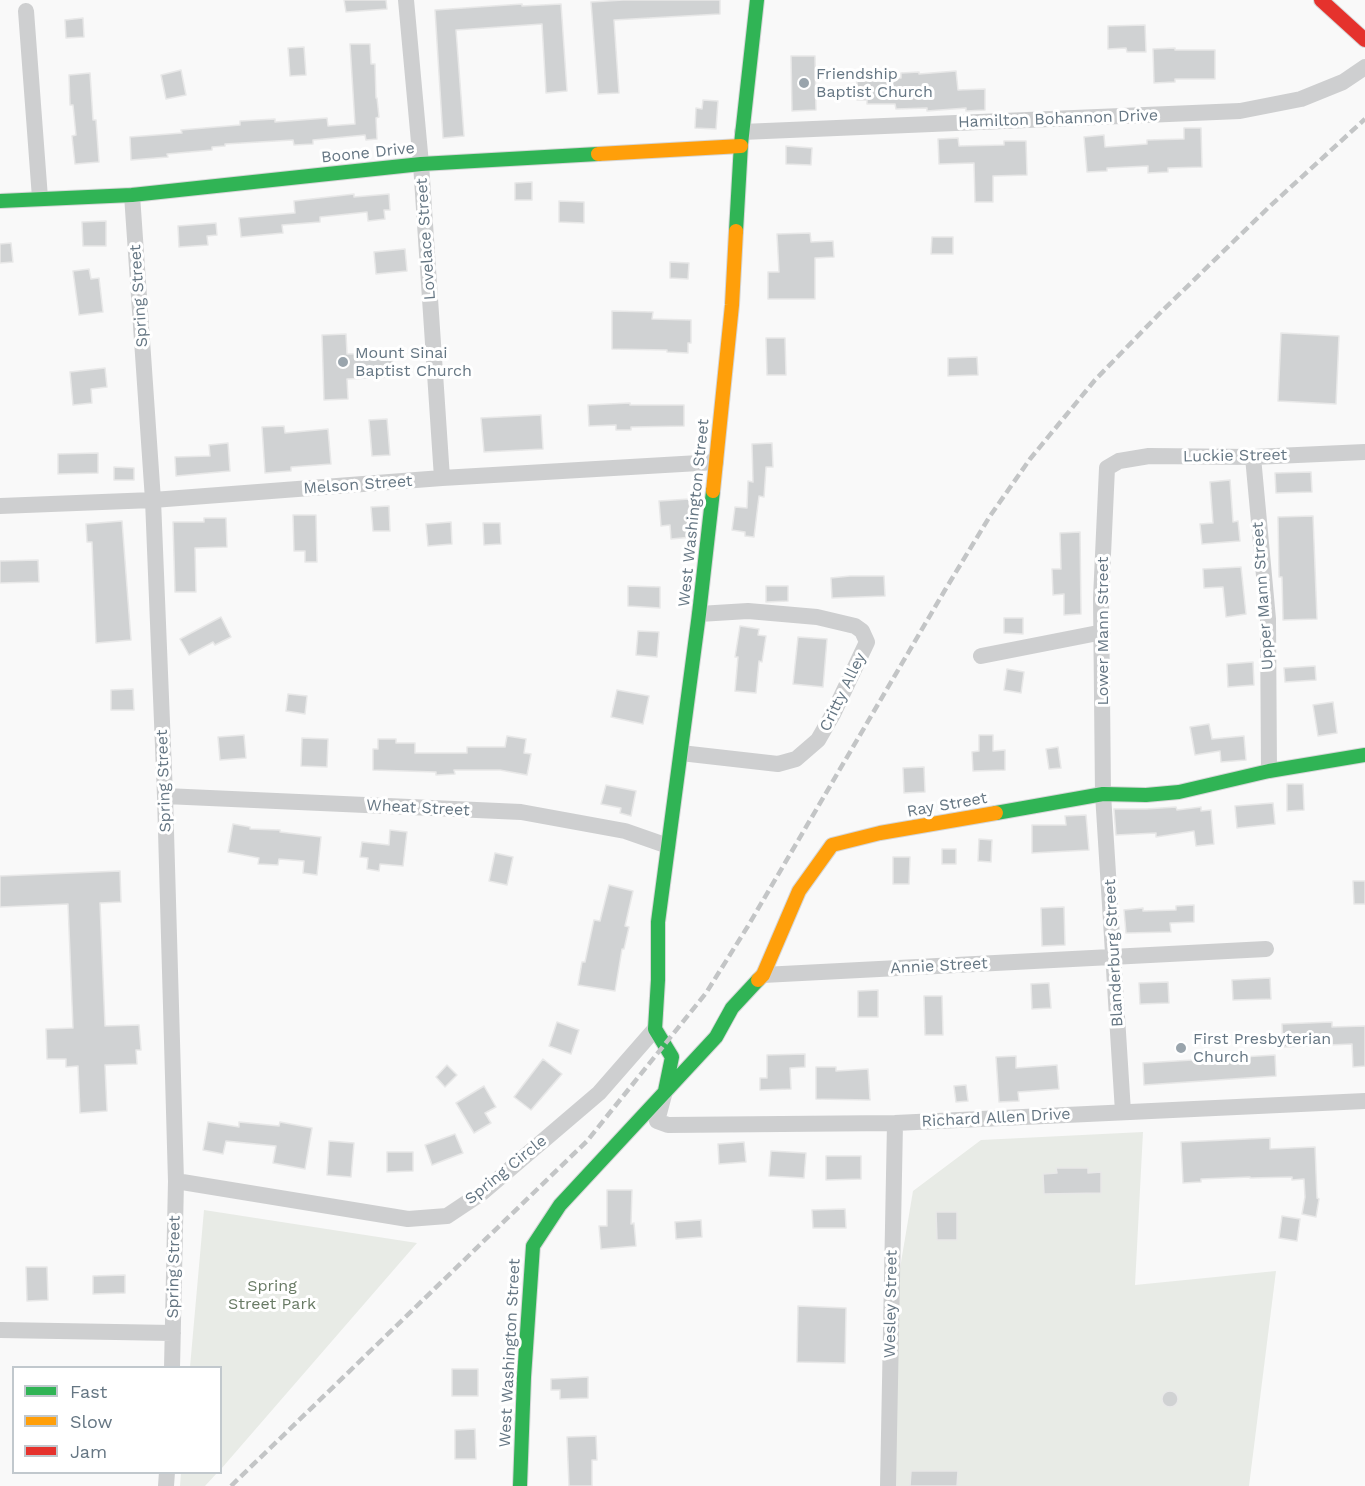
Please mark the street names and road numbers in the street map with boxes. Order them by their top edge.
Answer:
street label: Hamilton Bohannon Drive [958,106,1158,132]
street label: Boone Drive [320,139,416,167]
street label: Lovelace Street [412,177,440,301]
street label: Spring Street [126,244,152,348]
street label: West Washington Street [675,418,713,608]
street label: Luckie Street [1183,445,1287,467]
street label: Melson Street [303,472,413,498]
street label: Upper Mann Street [1248,521,1278,671]
street label: Lower Mann Street [1093,556,1113,706]
street label: Critty Alley [816,649,870,735]
street label: Spring Street [153,729,175,833]
street label: Ray Street [905,789,989,821]
street label: Wheat Street [366,796,470,820]
street label: Blanderburg Street [1101,878,1127,1028]
street label: Annie Street [890,954,988,978]
street label: Richard Allen Drive [921,1105,1071,1131]
street label: Spring Circle [461,1131,551,1209]
street label: Spring Street [164,1215,184,1319]
street label: Wesley Street [880,1250,902,1358]
street label: West Washington Street [495,1258,525,1448]

